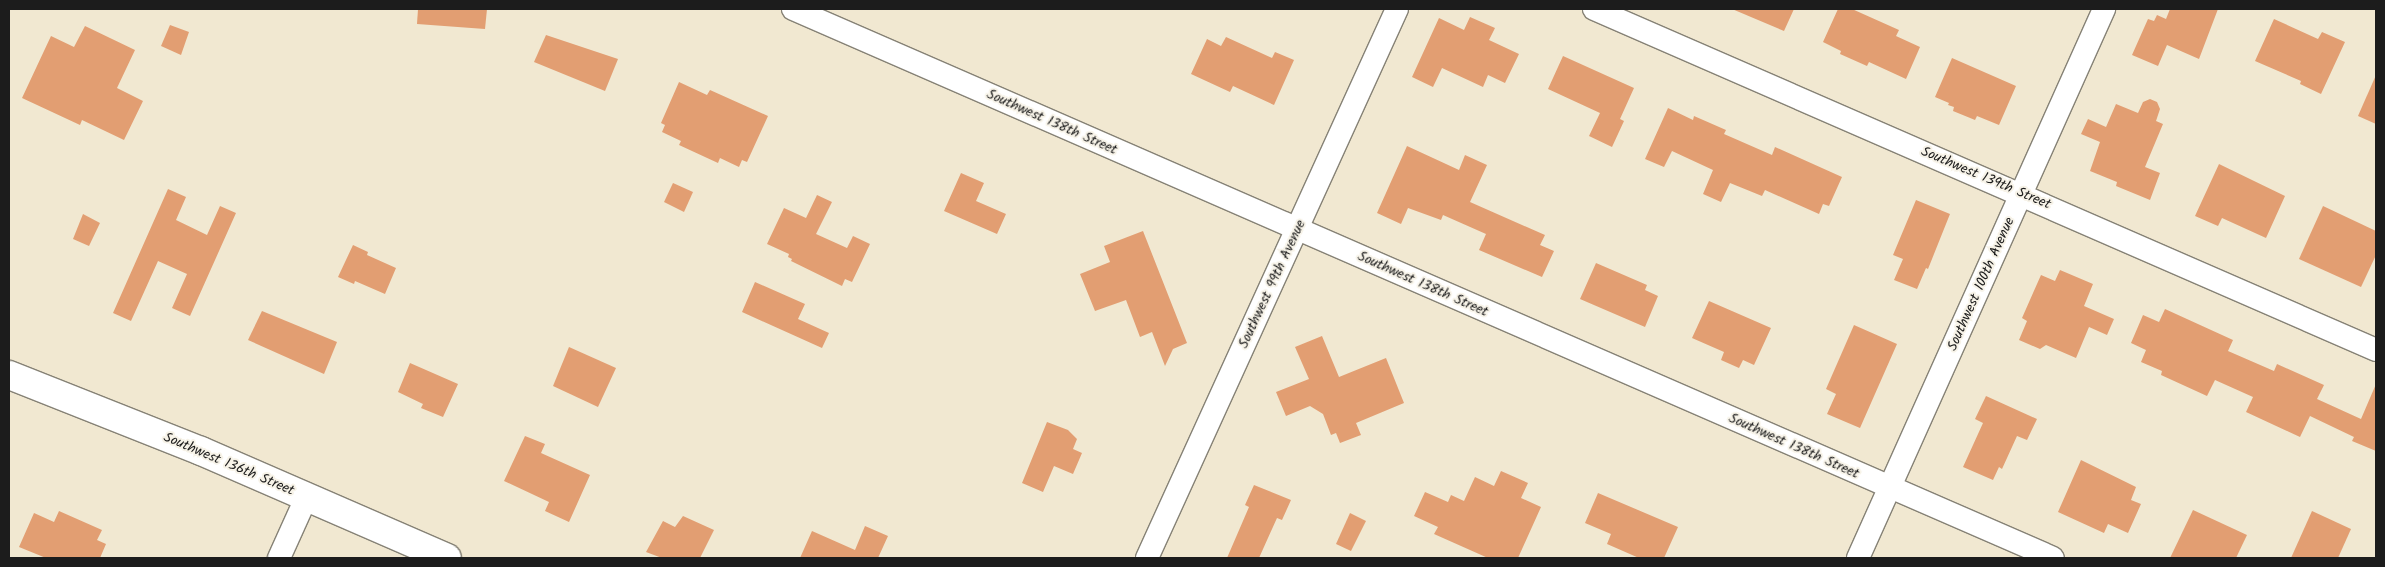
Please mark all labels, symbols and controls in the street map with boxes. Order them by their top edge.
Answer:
street label: Southwest 138th Street [984,86,1120,158]
street label: Southwest 139th Street [1919,143,2053,213]
street label: Southwest 100th Avenue [1944,215,2018,353]
street label: Southwest 99th Avenue [1235,217,1309,351]
street label: Southwest 138th Street [1355,248,1491,320]
street label: Southwest 138th Street [1726,410,1862,482]
street label: Southwest 136th Street [161,429,297,499]

